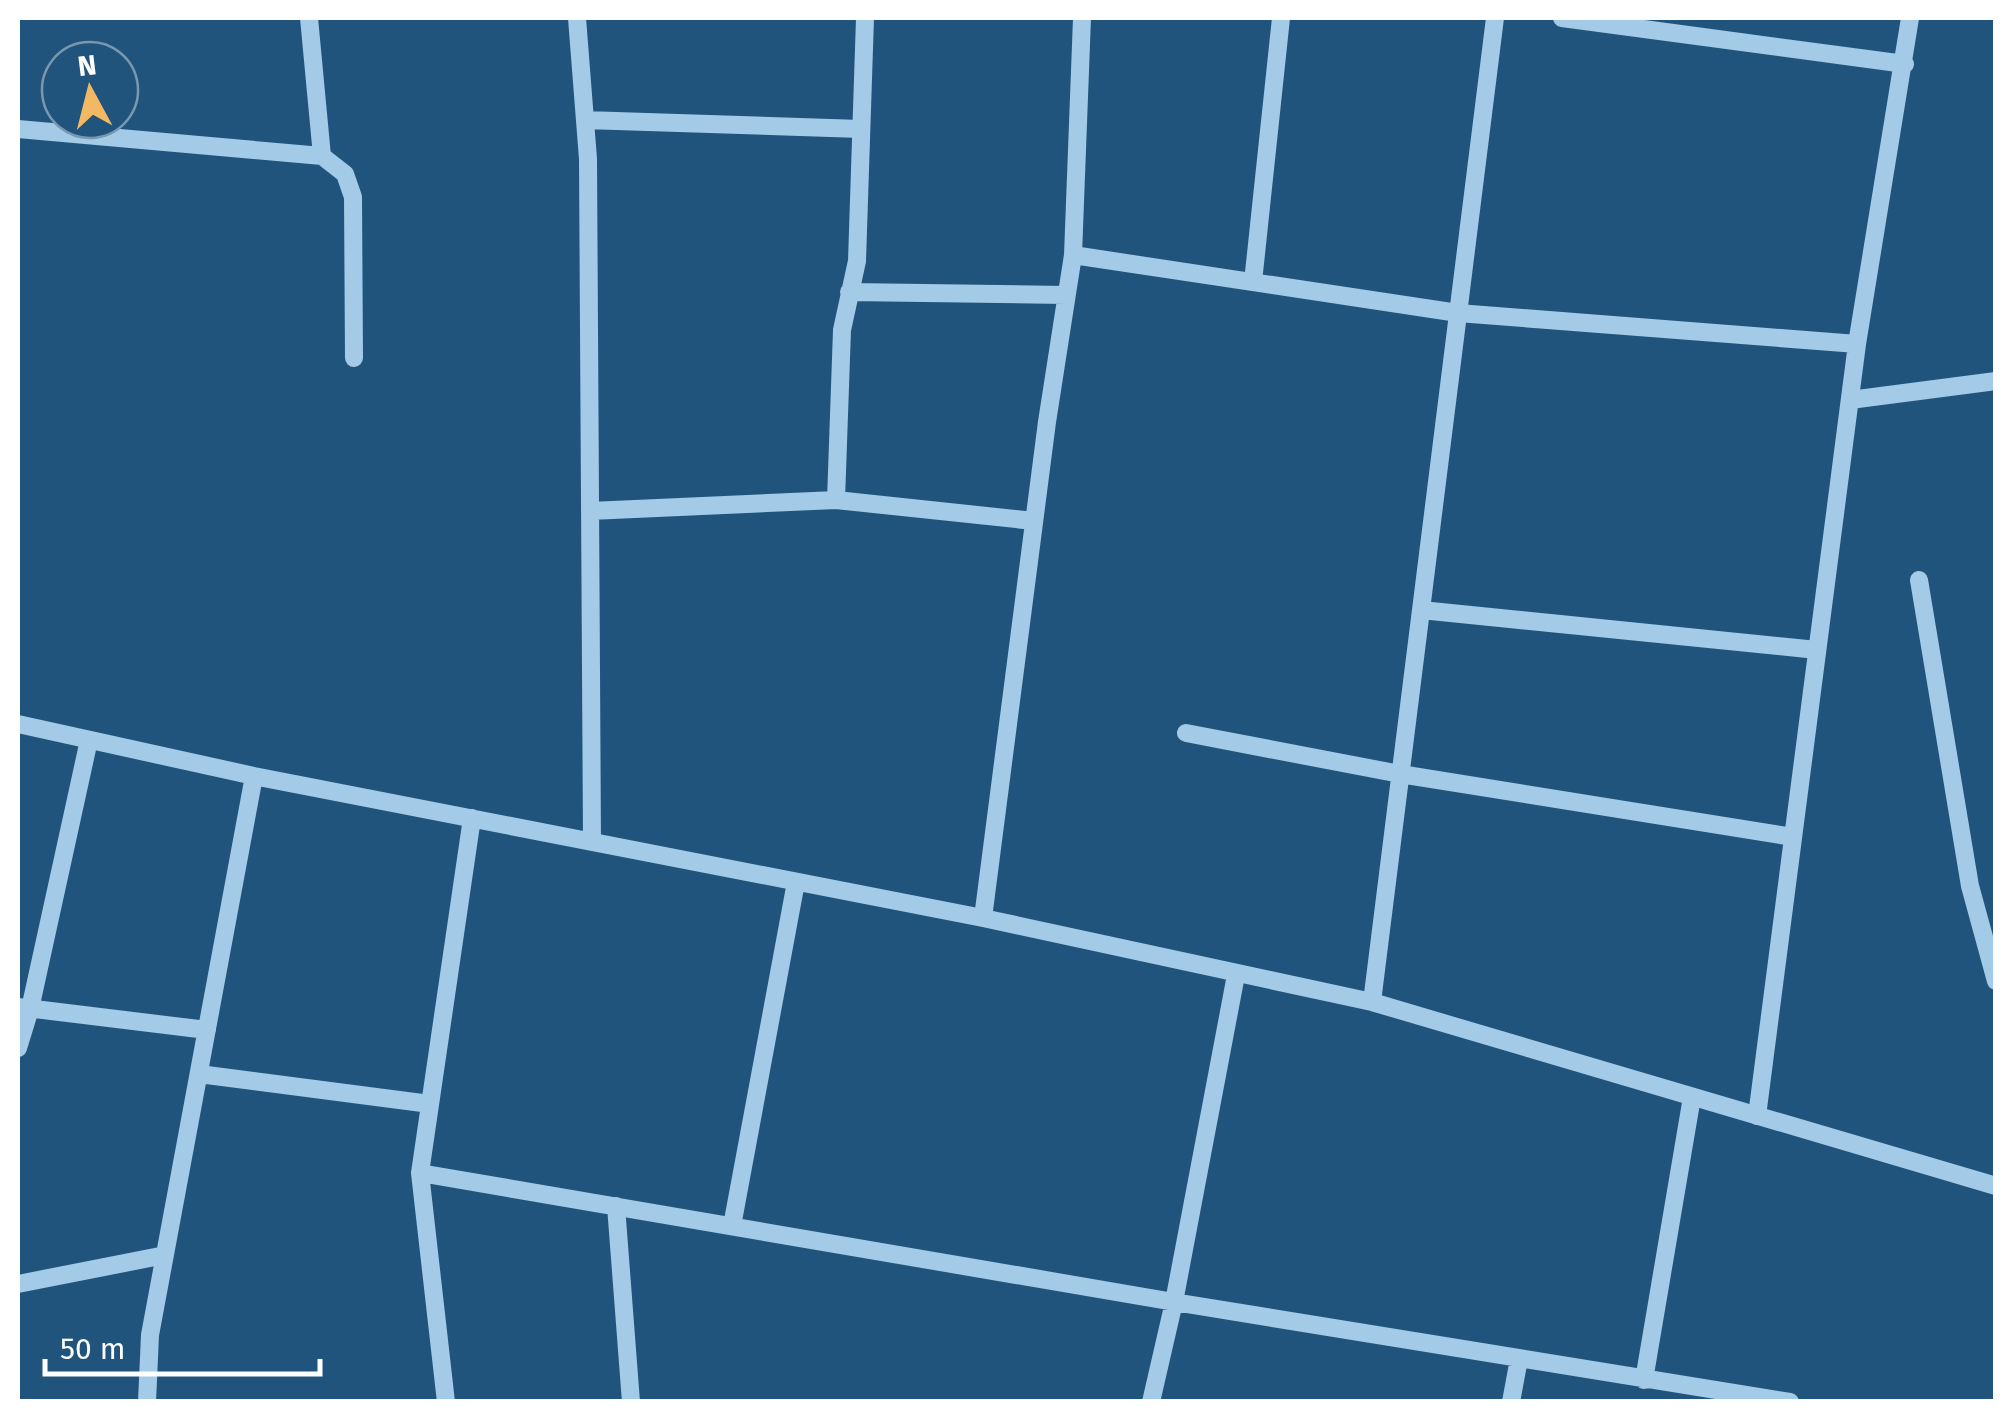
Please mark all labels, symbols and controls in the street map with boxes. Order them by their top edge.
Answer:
north arrow [40,40,140,140]
text: N [76,48,98,83]
scale bar [45,1314,320,1376]
text: 50 m [60,1331,125,1367]

